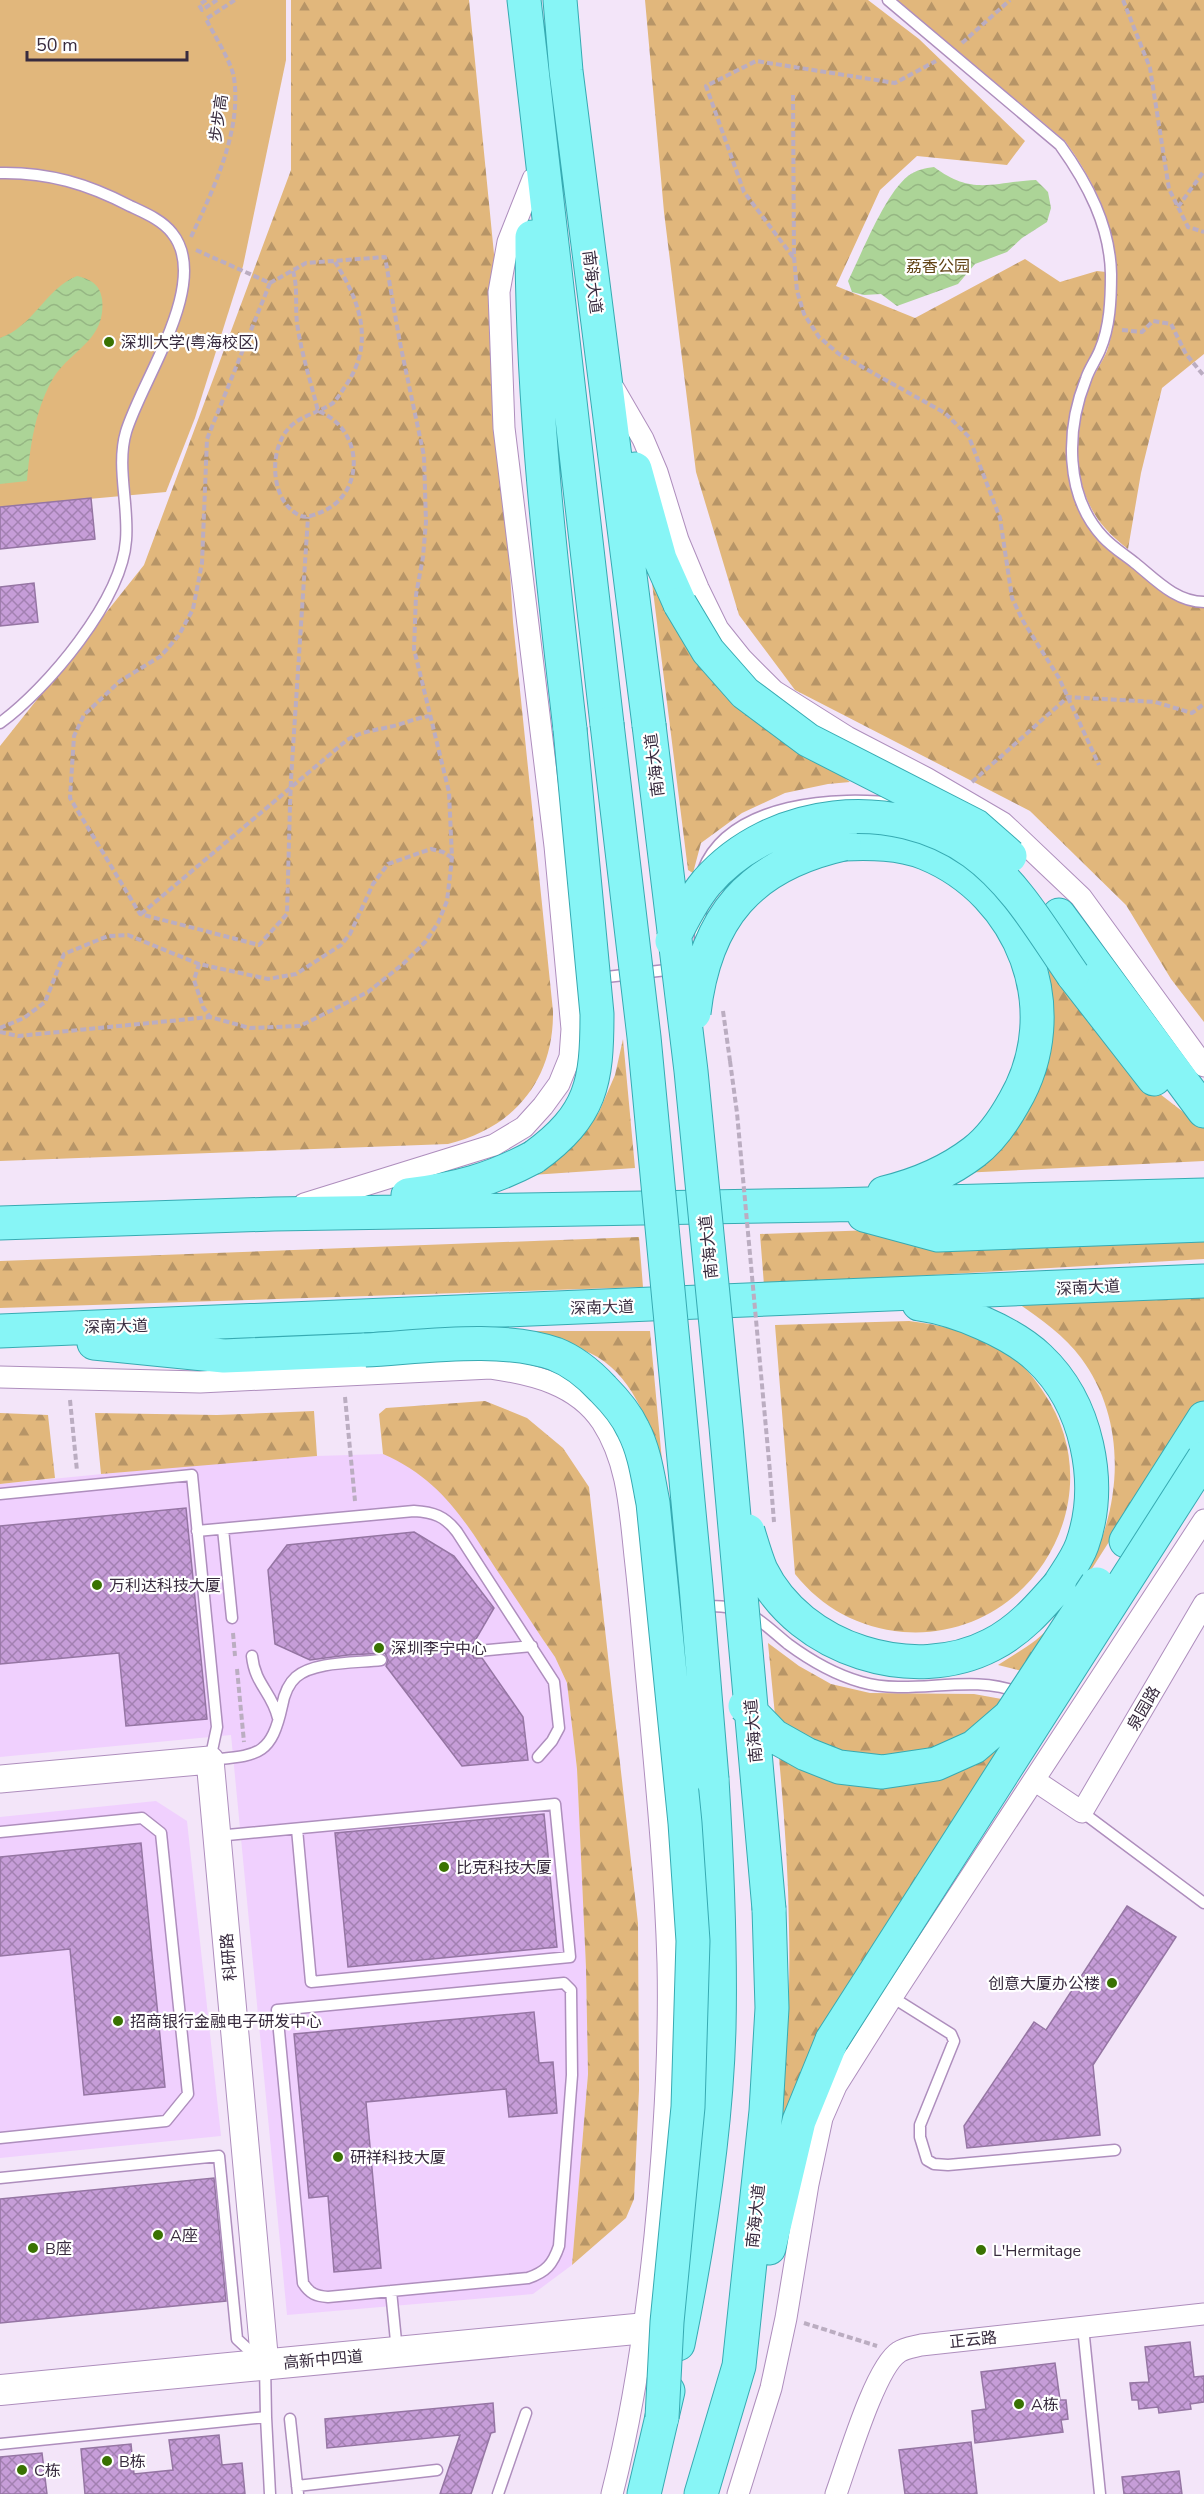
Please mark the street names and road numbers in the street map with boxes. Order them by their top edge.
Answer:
street label: 步步高 [205,93,233,143]
street label: 南海大道 [577,249,607,315]
street label: 南海大道 [640,732,670,798]
street label: 南海大道 [695,1214,723,1280]
street label: 深南大道 [1056,1275,1121,1301]
street label: 深南大道 [570,1296,634,1320]
street label: 深南大道 [84,1315,148,1339]
street label: 泉园路 [1122,1682,1165,1735]
street label: 南海大道 [740,1698,768,1764]
street label: 科研路 [216,1932,242,1982]
street label: 南海大道 [742,2183,770,2249]
street label: 正云路 [948,2327,998,2353]
street label: 高新中四道 [282,2346,364,2374]

